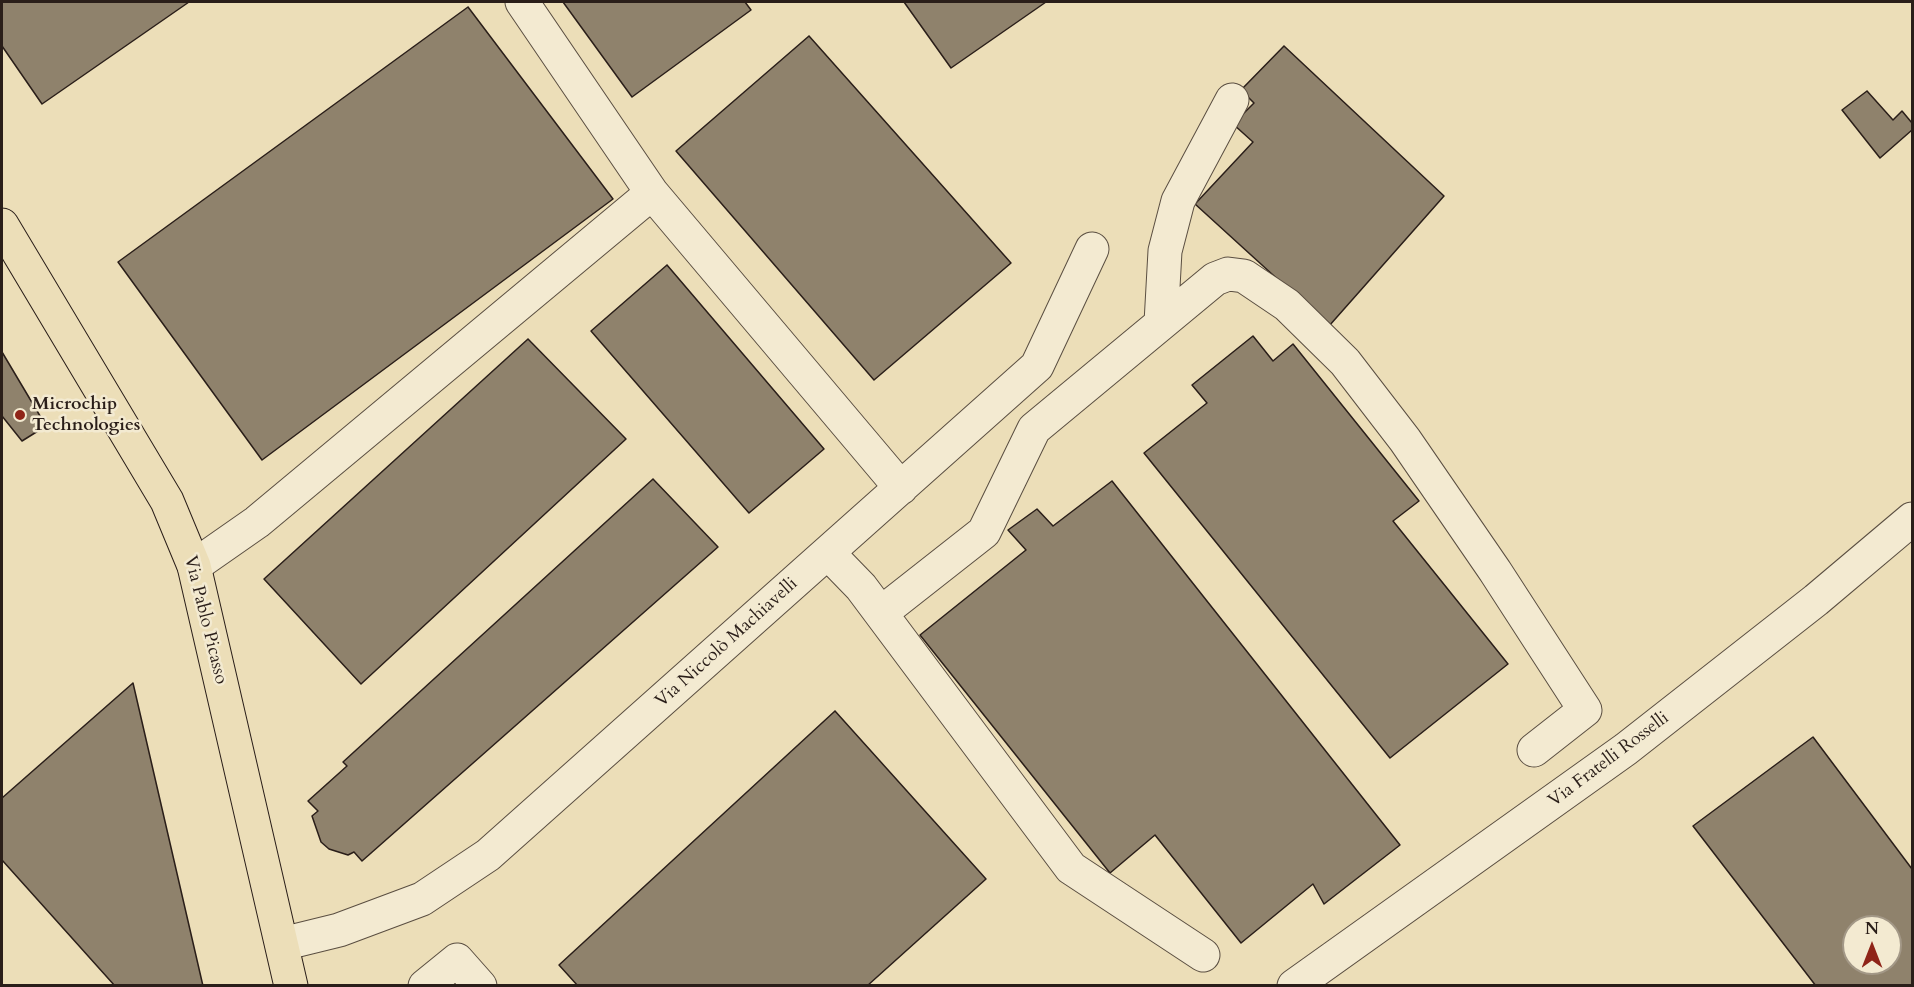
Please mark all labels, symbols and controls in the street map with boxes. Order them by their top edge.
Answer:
place label: Microchip Technologies [32,394,141,436]
marker: Microchip Technologies [13,408,27,422]
street label: Via Pablo Picasso [179,554,231,686]
street label: Via Niccolò Machiavelli [651,573,803,713]
street label: Via Fratelli Rosselli [1545,708,1673,812]
north arrow [1842,915,1902,975]
text: N [1865,918,1879,940]

